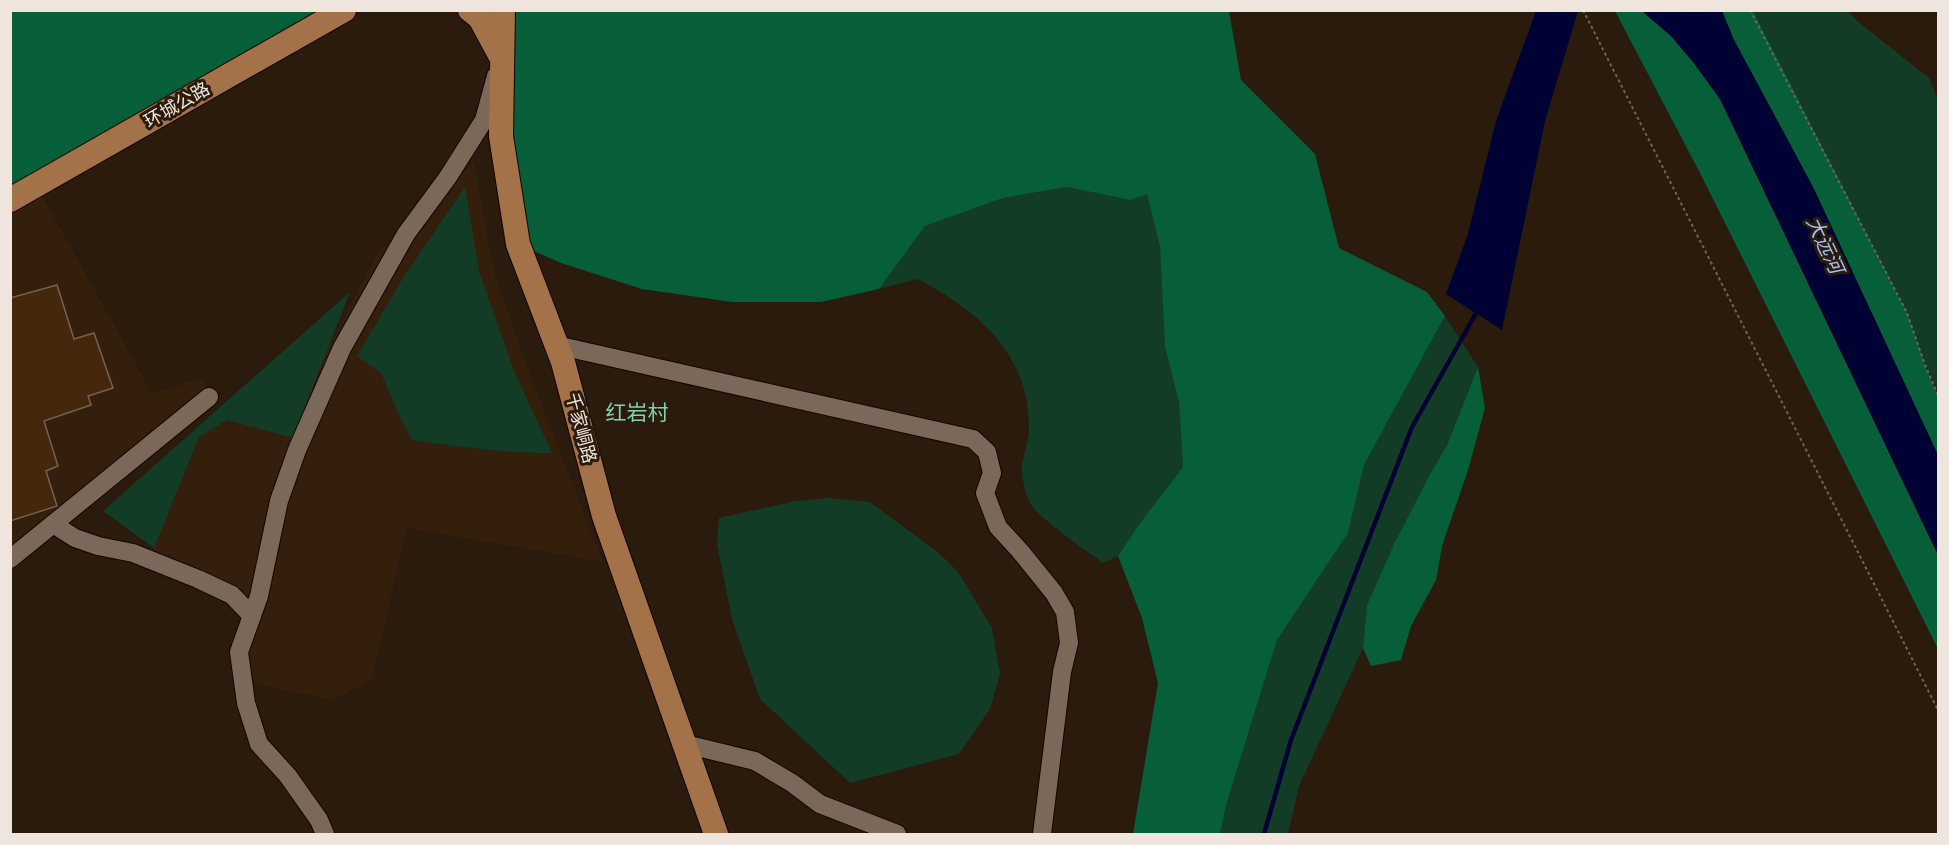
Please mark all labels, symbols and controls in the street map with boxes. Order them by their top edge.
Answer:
street label: 环城公路 [140,77,214,133]
water label: 大远河 [1801,212,1851,281]
street label: 千家峒路 [561,390,602,466]
district label: 红岩村 [606,399,669,425]

